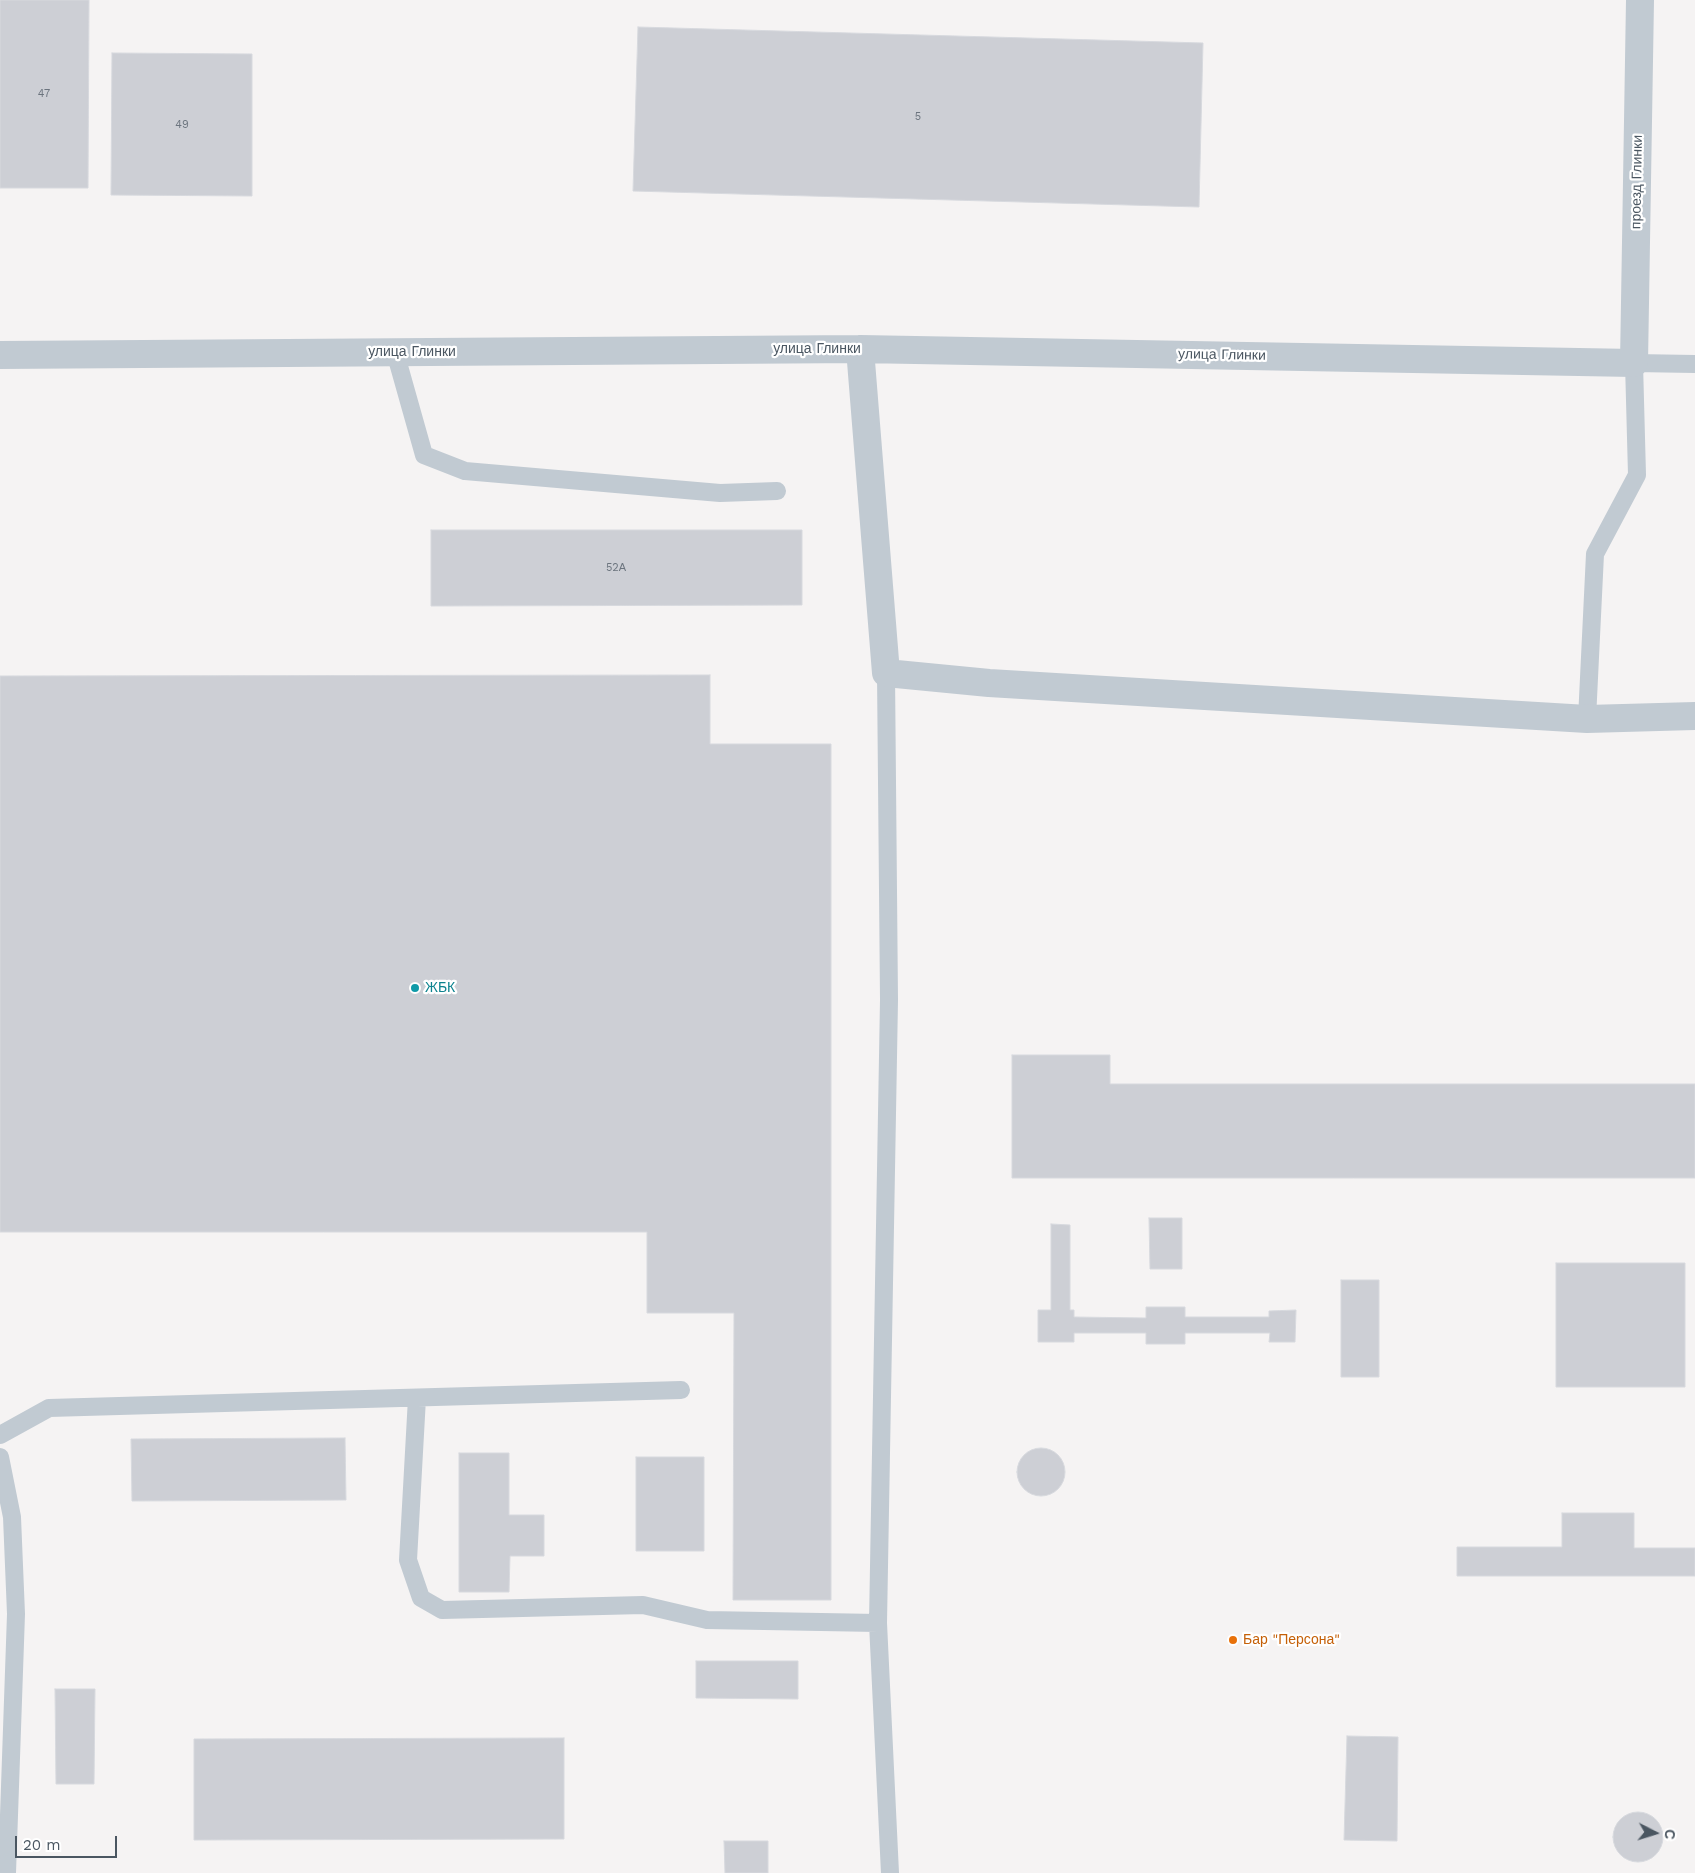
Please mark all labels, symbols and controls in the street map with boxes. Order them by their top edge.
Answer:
house number: 47 [38,87,50,101]
house number: 5 [915,110,921,124]
house number: 49 [175,118,189,132]
street label: проезд Глинки [1628,135,1646,229]
street label: улица Глинки [773,341,861,357]
street label: улица Глинки [368,344,456,360]
street label: улица Глинки [1178,346,1266,364]
house number: 52А [606,561,626,575]
place label: ЖБК [425,980,455,996]
marker: ЖБК [409,982,421,994]
place label: Бар "Персона" [1243,1632,1340,1648]
marker: Бар "Персона" [1227,1634,1239,1646]
north arrow [1630,1808,1680,1858]
scale bar [18,1826,120,1858]
text: С [1662,1829,1678,1840]
text: 20 m [23,1836,61,1854]

